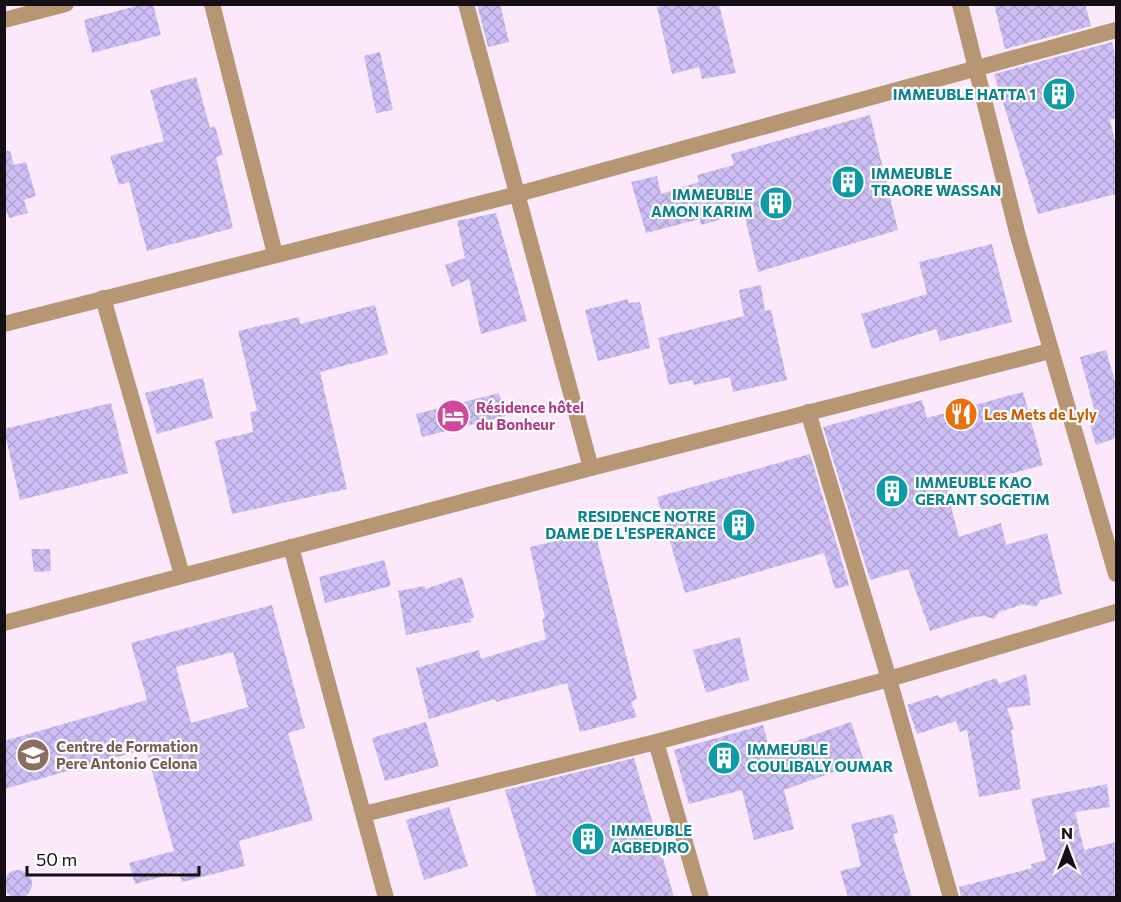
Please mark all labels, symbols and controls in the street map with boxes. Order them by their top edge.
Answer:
building icon: IMMEUBLE HATTA 1 [1041,76,1077,112]
place label: IMMEUBLE HATTA 1 [893,85,1036,103]
building icon: IMMEUBLE TRAORE WASSAN [830,164,866,200]
place label: IMMEUBLE TRAORE WASSAN [871,164,1001,199]
place label: IMMEUBLE AMON KARIM [651,185,753,220]
building icon: IMMEUBLE AMON KARIM [758,185,794,221]
restaurant icon: Les Mets de Lyly [943,396,979,432]
hotel icon: Résidence hôtel du Bonheur [435,398,471,434]
place label: Résidence hôtel du Bonheur [476,398,584,433]
place label: Les Mets de Lyly [984,405,1098,423]
building icon: IMMEUBLE KAO GERANT SOGETIM [874,473,910,509]
place label: IMMEUBLE KAO GERANT SOGETIM [915,473,1050,508]
place label: RESIDENCE NOTRE DAME DE L'ESPERANCE [545,507,716,542]
building icon: RESIDENCE NOTRE DAME DE L'ESPERANCE [721,507,757,543]
school or university icon: Centre de Formation Pere Antonio Celona [15,737,51,773]
place label: Centre de Formation Pere Antonio Celona [56,737,198,772]
building icon: IMMEUBLE COULIBALY OUMAR [706,740,742,776]
place label: IMMEUBLE COULIBALY OUMAR [747,740,894,775]
north arrow [1037,818,1097,878]
building icon: IMMEUBLE AGBEDJRO [570,821,606,857]
place label: IMMEUBLE AGBEDJRO [611,821,692,856]
text: N [1061,823,1073,842]
scale bar [27,839,200,877]
text: 50 m [36,848,77,870]

